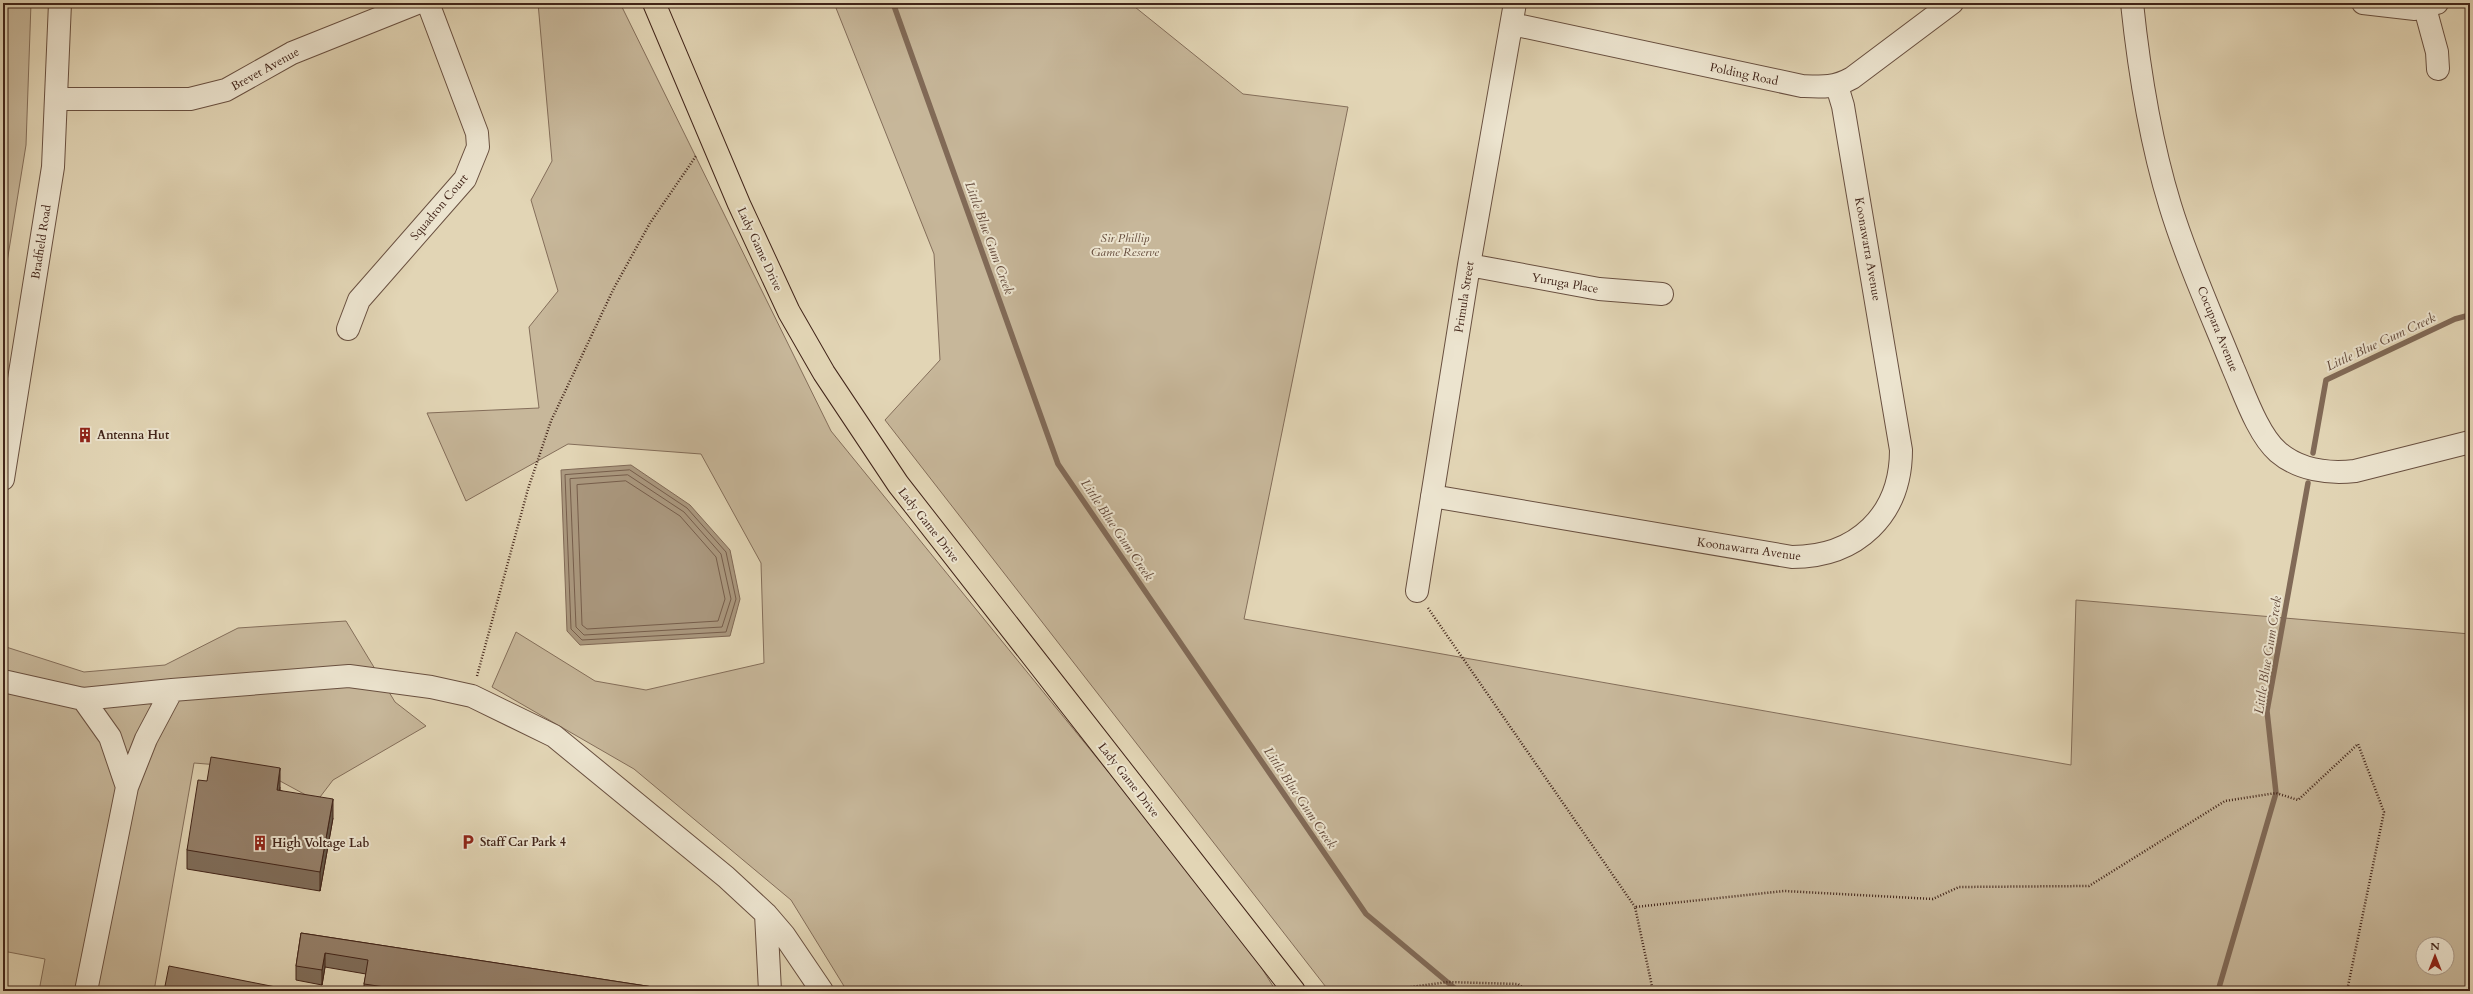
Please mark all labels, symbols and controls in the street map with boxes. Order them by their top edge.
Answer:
street label: Brevet Avenue [228,44,302,94]
street label: Polding Road [1708,59,1780,89]
street label: Squadron Court [407,170,472,244]
water label: Little Blue Gum Creek [960,179,1018,298]
street label: Koonawarra Avenue [1851,196,1885,302]
street label: Bradfield Road [27,203,55,280]
street label: Lady Game Drive [734,204,786,294]
park label: Sir Phillip Game Reserve [1091,230,1159,260]
street label: Primula Street [1450,260,1478,334]
street label: Yuruga Place [1530,269,1600,297]
street label: Cocupara Avenue [2194,284,2242,374]
water label: Little Blue Gum Creek [2323,308,2439,375]
building icon: Antenna Hut [76,426,94,444]
place label: Antenna Hut [97,427,170,443]
water label: Little Blue Gum Creek [1076,476,1158,585]
street label: Lady Game Drive [895,484,963,566]
street label: Koonawarra Avenue [1696,534,1802,564]
water label: Little Blue Gum Creek [2250,594,2286,715]
street label: Lady Game Drive [1095,739,1163,821]
water label: Little Blue Gum Creek [1259,744,1341,853]
parking icon: Staff Car Park 4 [459,833,477,851]
building icon: High Voltage Lab [251,834,269,852]
place label: Staff Car Park 4 [480,834,566,850]
place label: High Voltage Lab [272,835,370,851]
north arrow [2415,936,2455,976]
text: N [2430,939,2440,954]

